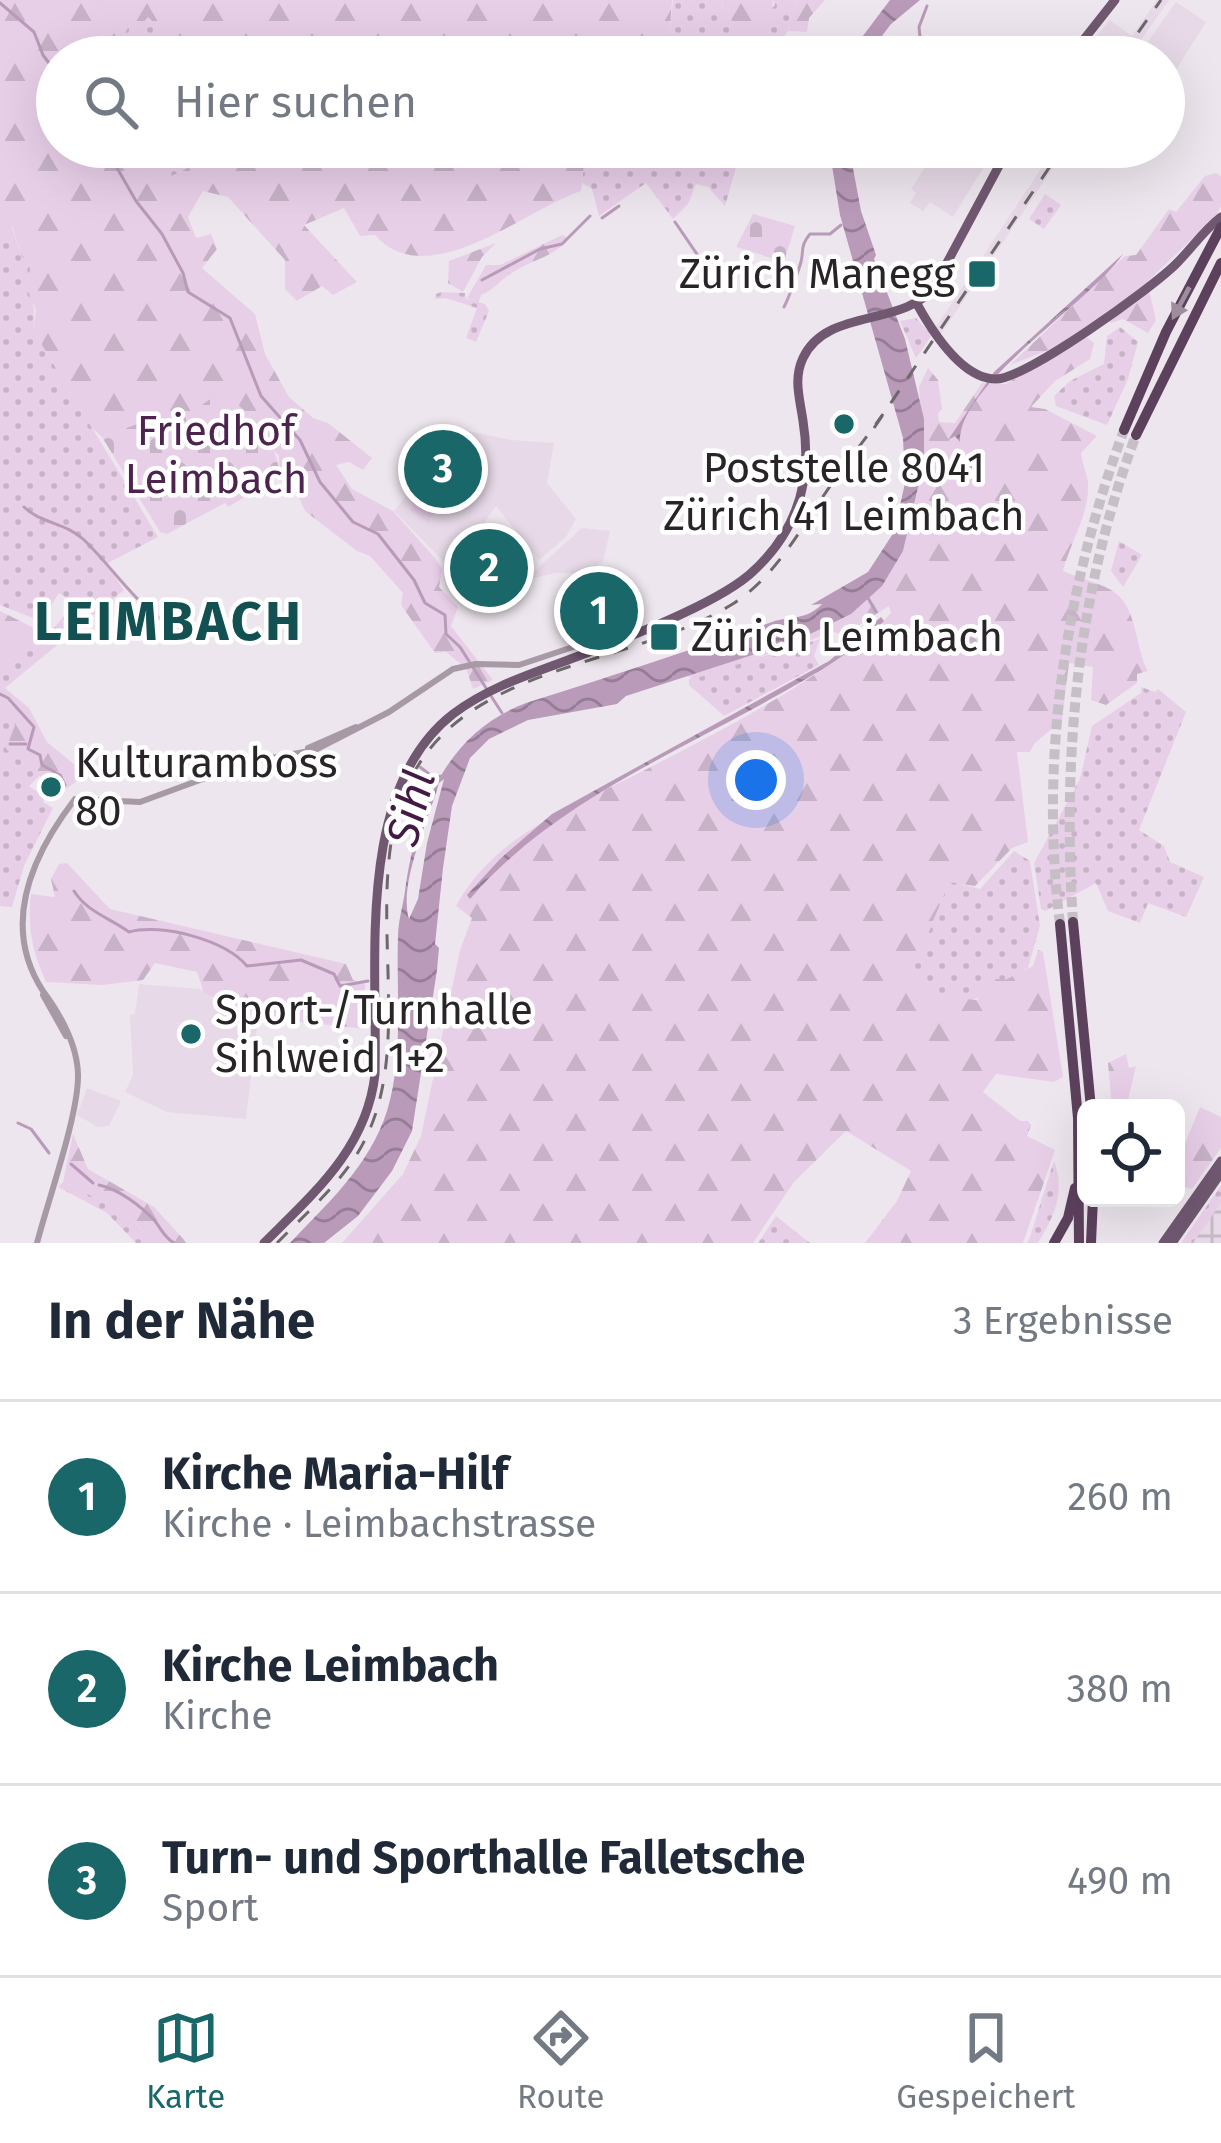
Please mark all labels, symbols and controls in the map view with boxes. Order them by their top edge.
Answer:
search box [36,36,1185,168]
icon: search [78,69,144,135]
text: Hier suchen [174,75,417,129]
place label: Zürich Manegg [679,249,955,299]
marker: Zürich Manegg [966,258,998,290]
one-way arrow [1171,285,1192,320]
park label: Friedhof Leimbach [125,406,307,504]
marker: Poststelle 8041 Zürich 41 Leimbach [831,411,857,437]
pin: 3 [404,424,482,514]
place label: Poststelle 8041 Zürich 41 Leimbach [663,443,1025,541]
pin: 2 [450,523,528,613]
pin: 1 [560,566,638,656]
district label: LEIMBACH [34,590,304,654]
place label: Zürich Leimbach [691,612,1003,662]
marker: Zürich Leimbach [648,621,680,653]
place label: Kulturamboss 80 [75,738,338,836]
your location [726,750,786,810]
water label: Sihl [375,764,447,853]
marker: Kulturamboss 80 [38,774,64,800]
place label: Sport-/Turnhalle Sihlweid 1+2 [215,985,533,1083]
marker: Sport-/Turnhalle Sihlweid 1+2 [178,1021,204,1047]
map controls [1077,1099,1185,1207]
button: locate [1077,1099,1185,1207]
text: In der Nähe [48,1290,315,1352]
text: 3 Ergebnisse [953,1298,1173,1344]
text: Kirche Maria-Hilf [162,1447,508,1501]
text: 1 [78,1474,96,1520]
text: 260 m [1067,1474,1173,1520]
text: Kirche · Leimbachstrasse [162,1501,596,1547]
text: Kirche Leimbach [162,1639,499,1693]
text: 2 [77,1666,97,1712]
text: 380 m [1067,1666,1173,1712]
text: Kirche [162,1693,273,1739]
text: Turn- und Sporthalle Falletsche [162,1831,805,1885]
text: 3 [77,1858,97,1904]
text: 490 m [1067,1858,1173,1904]
text: Sport [162,1885,258,1931]
tab: Karte [146,2005,225,2117]
tab: Route [517,2005,604,2117]
tab: Gespeichert [896,2005,1075,2117]

